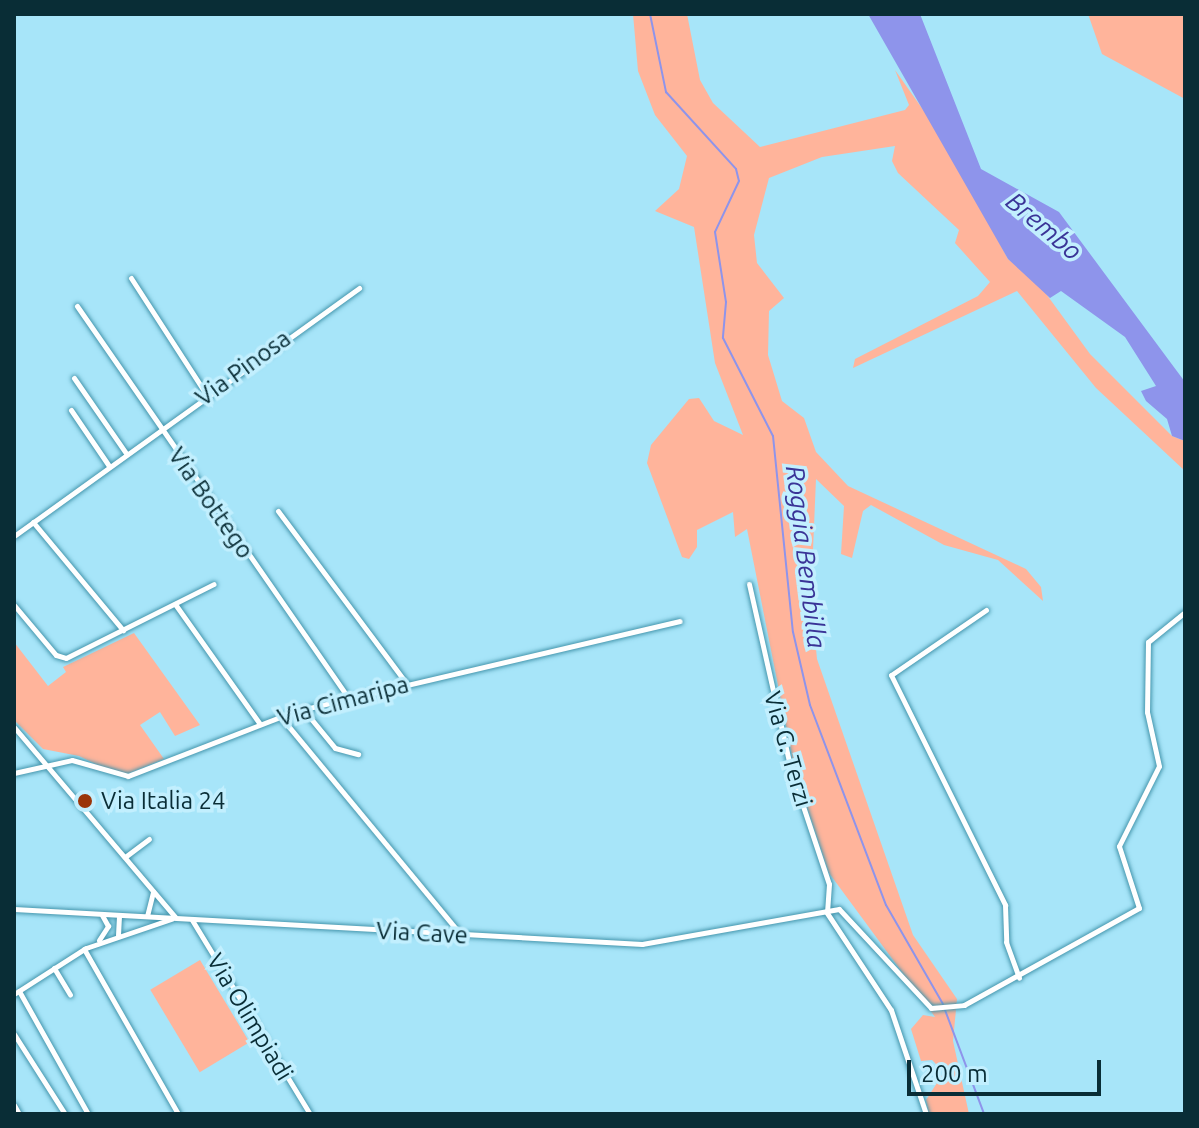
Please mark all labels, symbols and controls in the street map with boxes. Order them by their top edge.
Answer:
water label: Brembo [1000,185,1088,267]
street label: Via Pinosa [190,324,296,412]
street label: Via Bottego [162,442,260,564]
water label: Roggia Bembilla [779,464,833,650]
street label: Via Cimaripa [274,670,412,732]
street label: Via G. Terzi [758,688,818,810]
place label: Via Italia 24 [101,787,226,815]
marker: Via Italia 24 [76,792,94,810]
street label: Via Cave [375,916,469,950]
street label: Via Olimpiadi [201,948,299,1086]
scale bar [911,1044,1105,1094]
text: 200 m [921,1060,988,1087]

